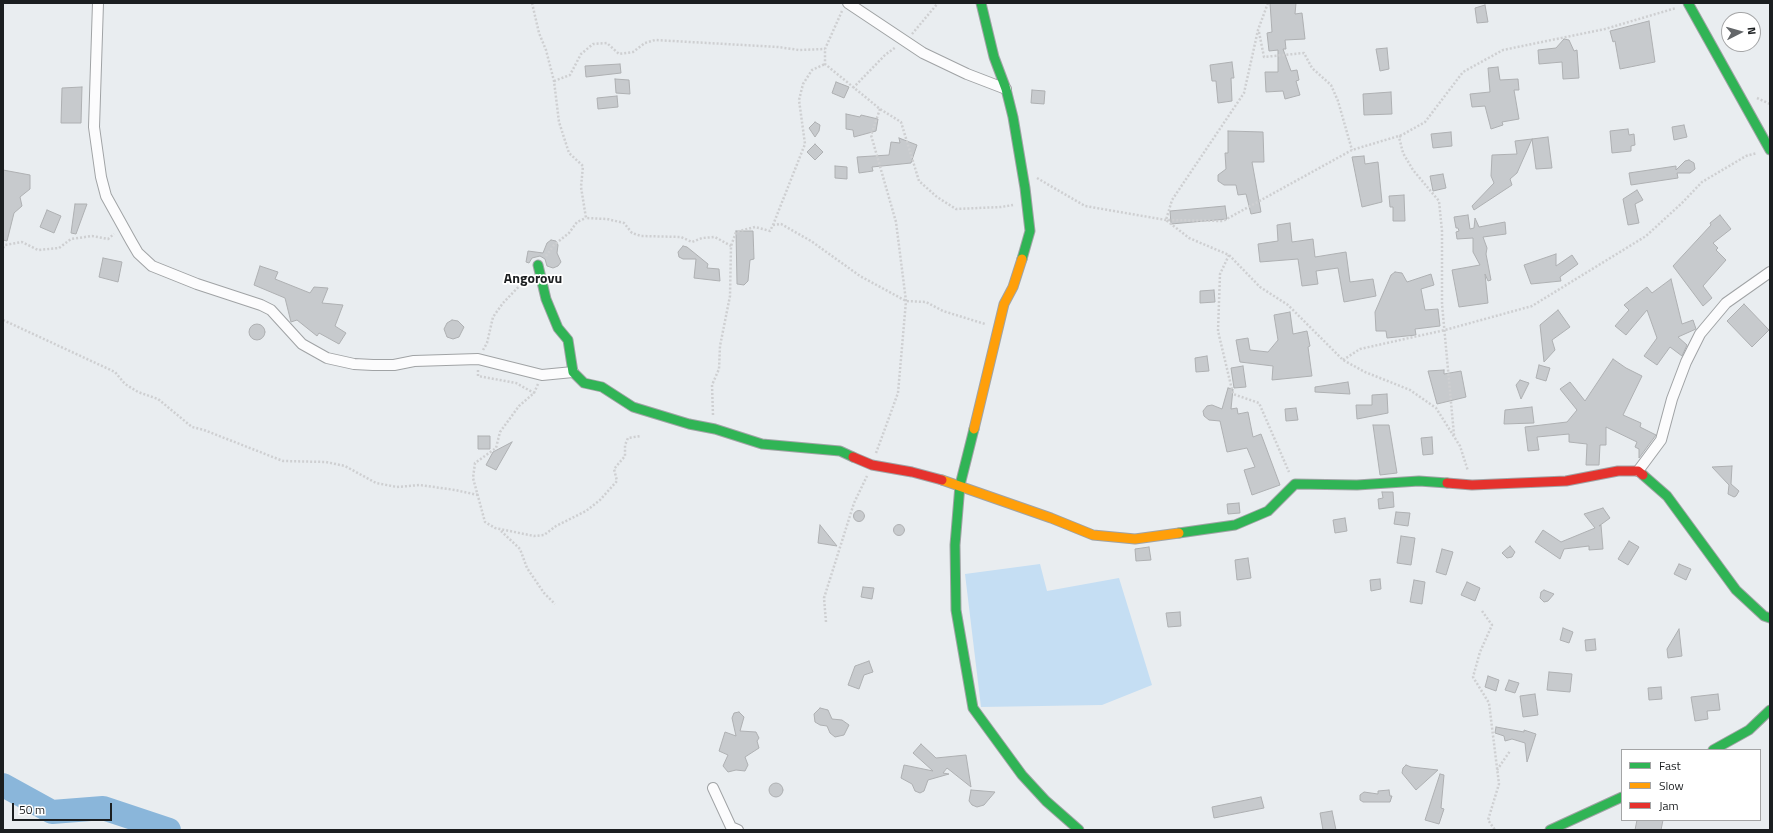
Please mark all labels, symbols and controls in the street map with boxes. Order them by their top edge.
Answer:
north arrow [1721,12,1761,52]
text: N [1744,26,1760,35]
district label: Angorovu [504,272,562,288]
legend [1621,749,1761,821]
text: Fast [1659,756,1681,775]
text: Slow [1659,776,1684,795]
scale bar [14,795,114,821]
text: Jam [1659,796,1679,815]
text: 50 m [19,800,45,819]

